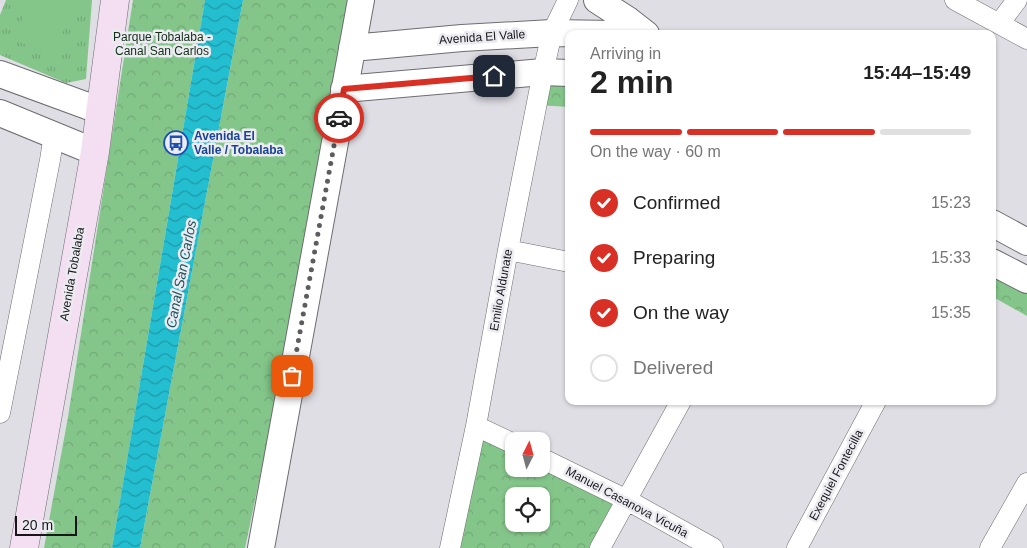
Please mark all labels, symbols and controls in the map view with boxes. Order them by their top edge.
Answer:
street label: Avenida El Valle [438,27,526,47]
park label: Parque Tobalaba - Canal San Carlos [113,30,211,58]
text: Arriving in [590,45,661,62]
pin [473,55,515,97]
icon: home [480,62,508,90]
text: 15:44–15:49 [863,62,971,83]
text: 2 min [590,64,674,100]
courier [314,93,364,143]
icon: car [325,104,353,132]
place label: Avenida El Valle / Tobalaba [194,129,283,157]
bus stop icon: Avenida El Valle / Tobalaba [163,130,189,156]
text: On the way · 60 m [590,143,721,160]
icon: check [590,189,618,217]
text: Confirmed [633,192,721,213]
text: 15:23 [931,194,971,211]
water label: Canal San Carlos [163,219,199,329]
street label: Avenida Tobalaba [57,226,87,322]
icon: check [590,244,618,272]
text: Preparing [633,247,715,268]
street label: Emilio Aldunate [487,248,515,332]
text: 15:33 [931,249,971,266]
icon: check [590,299,618,327]
text: On the way [633,302,729,323]
text: 15:35 [931,304,971,321]
pin [271,355,313,397]
text: Delivered [633,357,713,378]
icon: bag [278,362,306,390]
street label: Exequiel Fontecilla [806,427,866,523]
north arrow [505,432,550,478]
map controls [505,432,550,532]
street label: Manuel Casanova Vicuña [563,464,691,540]
button: locate [505,487,550,532]
scale bar [15,513,78,536]
text: 20 m [22,517,53,533]

